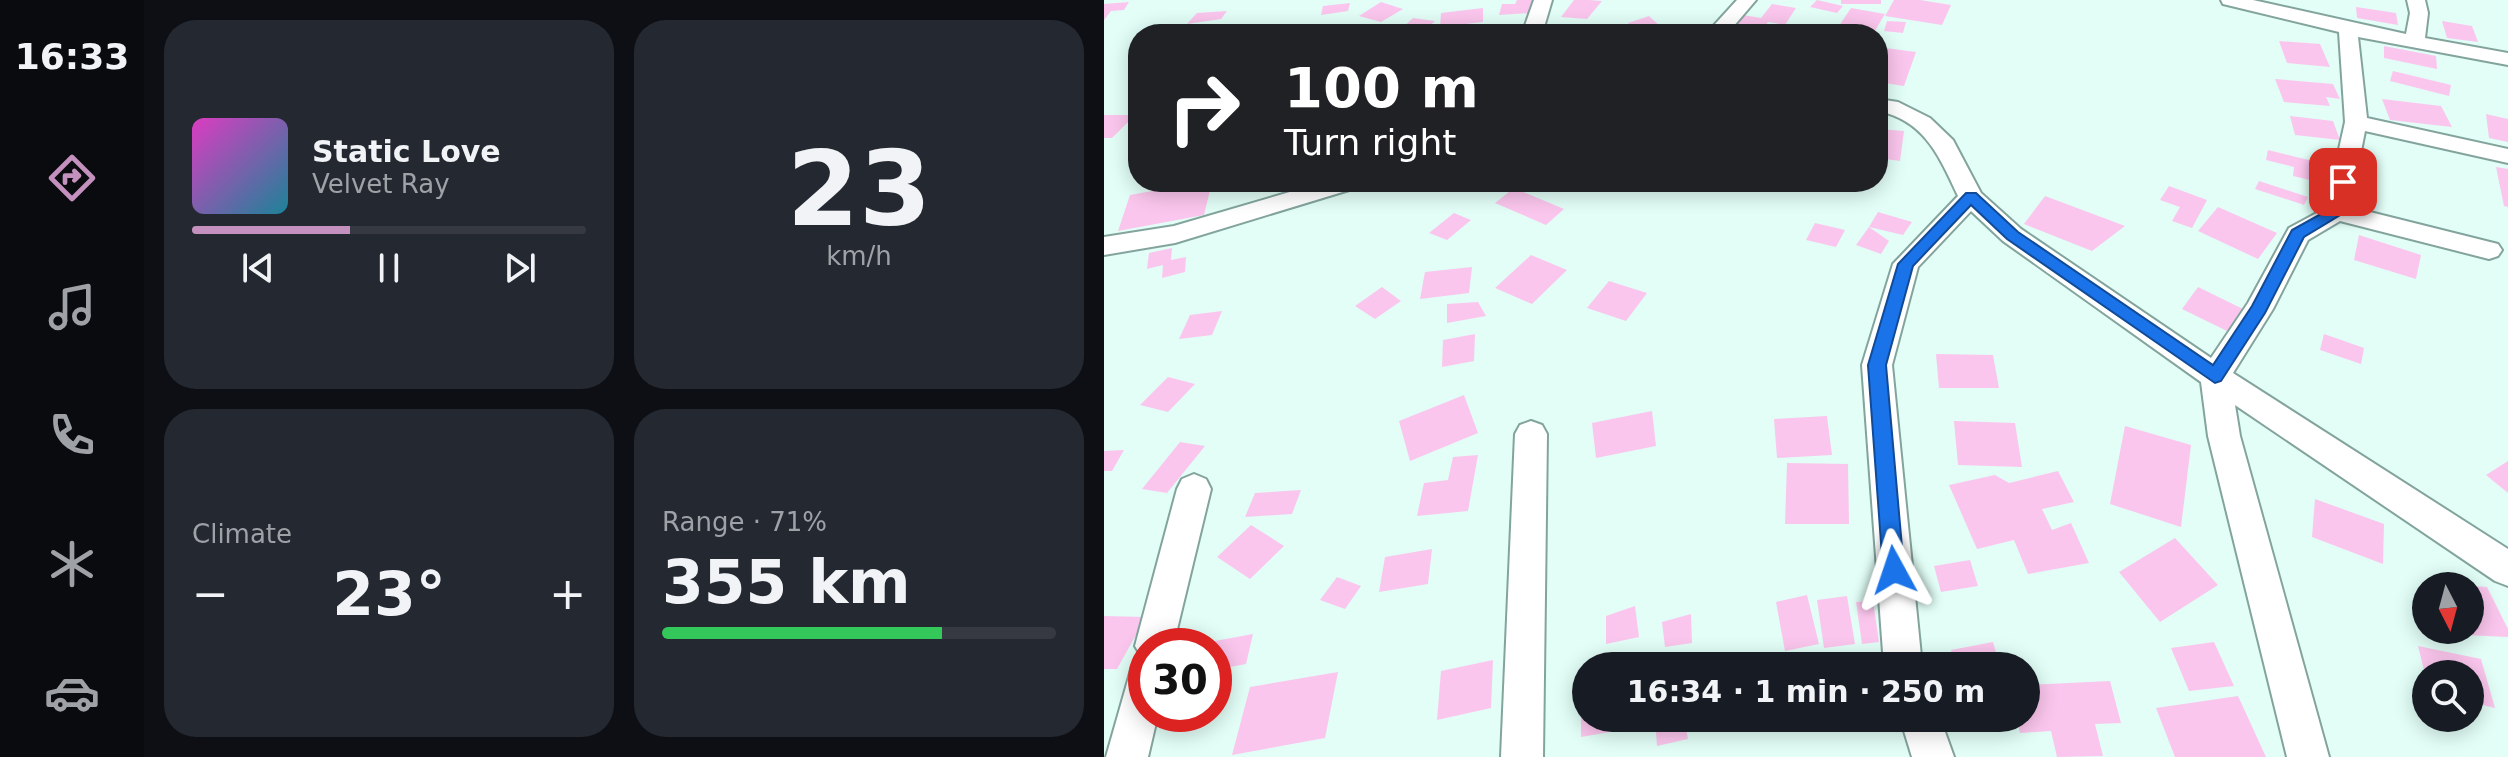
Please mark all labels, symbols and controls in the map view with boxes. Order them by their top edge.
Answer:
text: 16:33 [15,36,129,77]
text: 100 m [1284,55,1479,120]
icon: right [1152,56,1256,160]
text: Turn right [1284,122,1456,163]
text: 23 [787,128,931,250]
text: Static Love [312,134,501,169]
pin [2309,148,2377,216]
icon: directions [44,150,100,206]
icon: arrive [2321,160,2365,204]
text: Velvet Ray [312,169,450,199]
text: km/h [826,241,892,271]
icon: previous [236,246,280,290]
icon: pause [367,246,411,290]
icon: next [498,246,542,290]
icon: music [44,279,100,335]
icon: phone [44,407,100,463]
text: Range · 71% [662,507,827,537]
text: Climate [192,519,292,549]
position arrow [1852,528,1936,612]
icon: climate [44,536,100,592]
text: 355 km [662,547,911,617]
text: 23° [332,559,446,629]
text: − [192,568,229,619]
text: + [549,568,586,619]
north arrow [2412,572,2484,644]
map controls [2412,572,2484,732]
speed limit sign: 30 [1128,628,1232,732]
button: search [2412,660,2484,732]
icon: car [44,665,100,721]
text: 16:34 · 1 min · 250 m [1627,674,1985,709]

